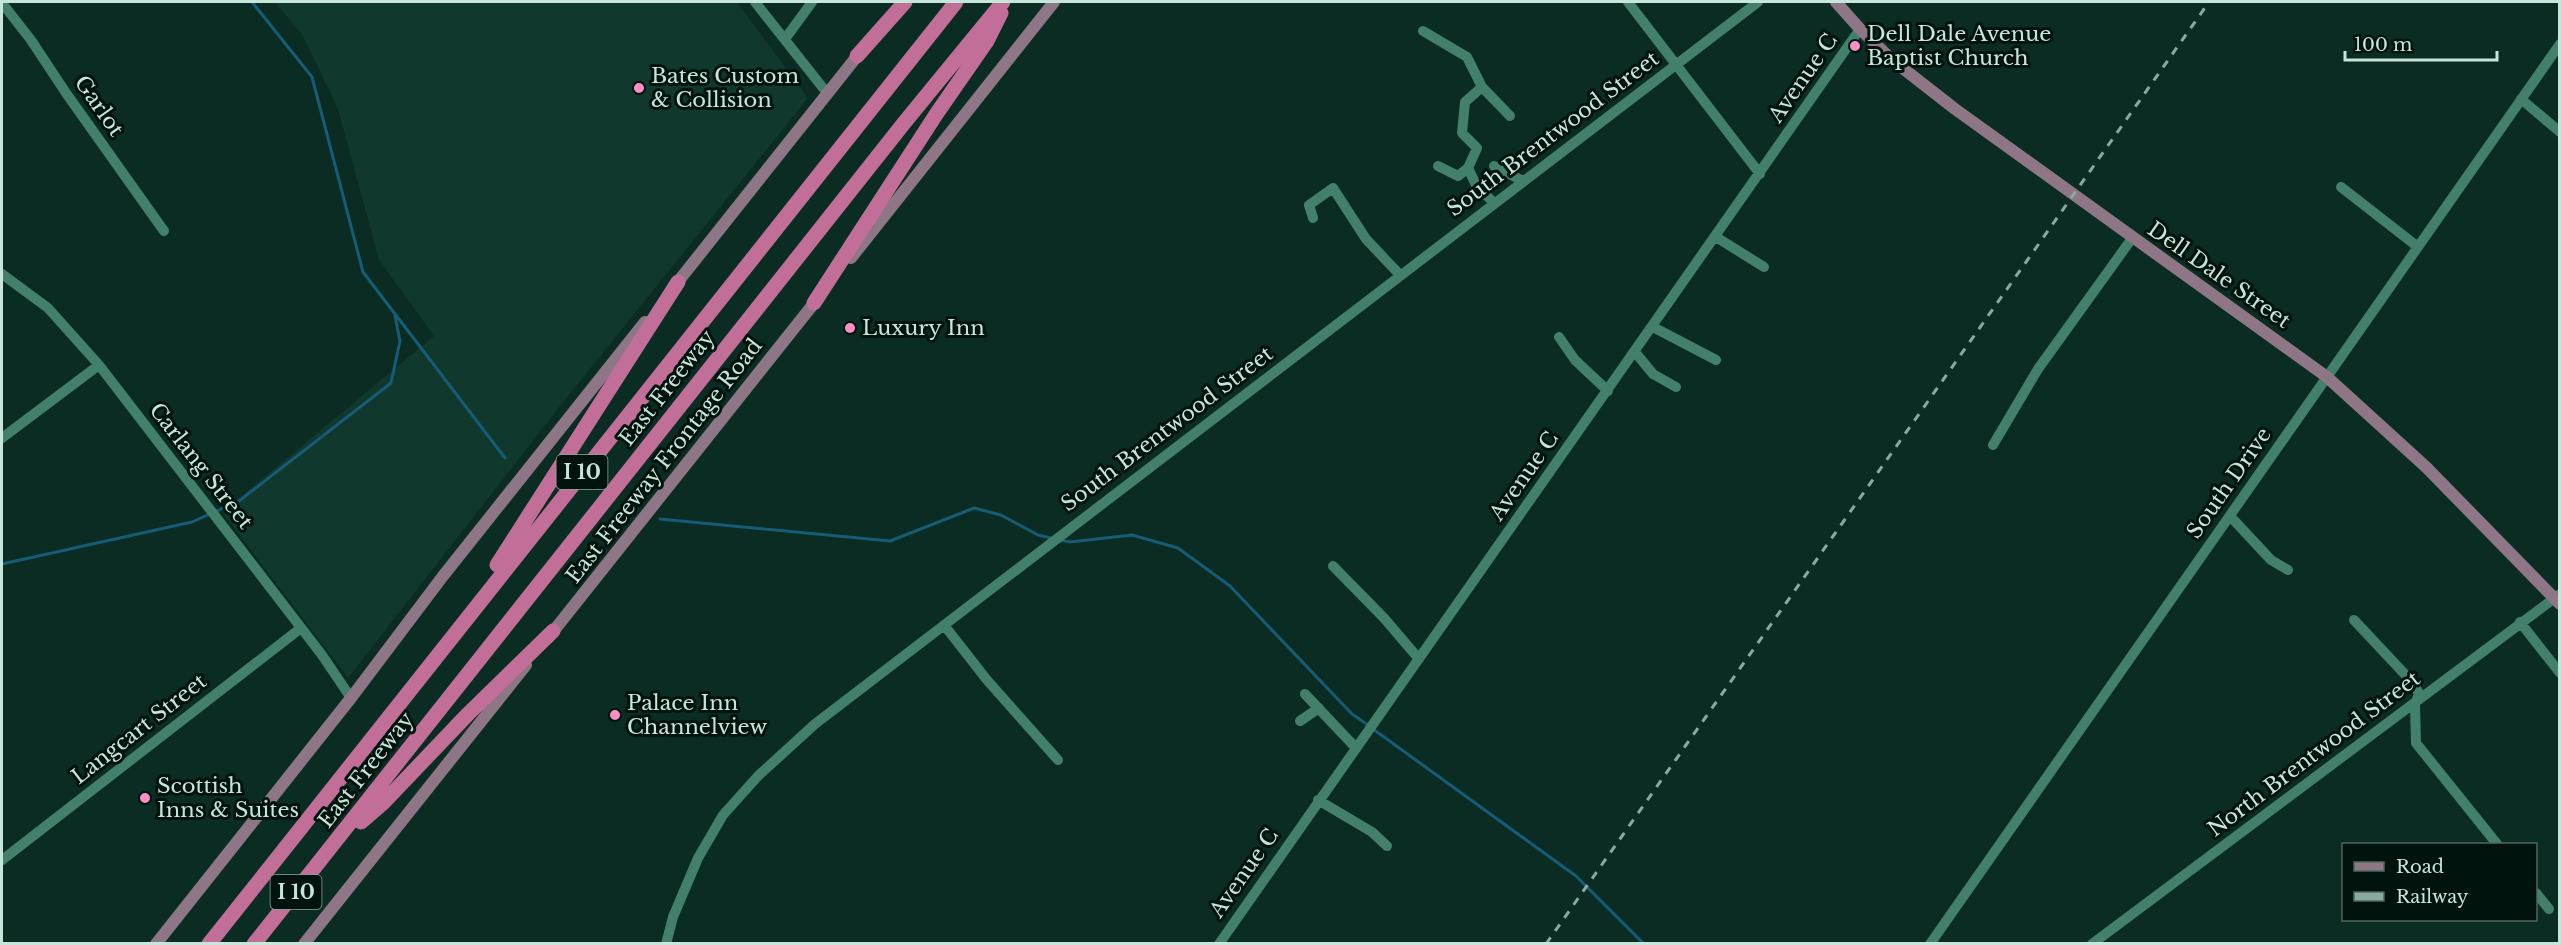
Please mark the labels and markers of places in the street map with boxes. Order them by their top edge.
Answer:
place label: Dell Dale Avenue Baptist Church [1867,21,2051,71]
marker: Dell Dale Avenue Baptist Church [1848,39,1862,53]
place label: Bates Custom & Collision [651,63,799,113]
marker: Bates Custom & Collision [632,81,646,95]
place label: Luxury Inn [862,315,985,341]
marker: Luxury Inn [843,321,857,335]
place label: Palace Inn Channelview [627,690,767,740]
marker: Palace Inn Channelview [608,708,622,722]
place label: Scottish Inns & Suites [157,773,299,823]
marker: Scottish Inns & Suites [138,791,152,805]

